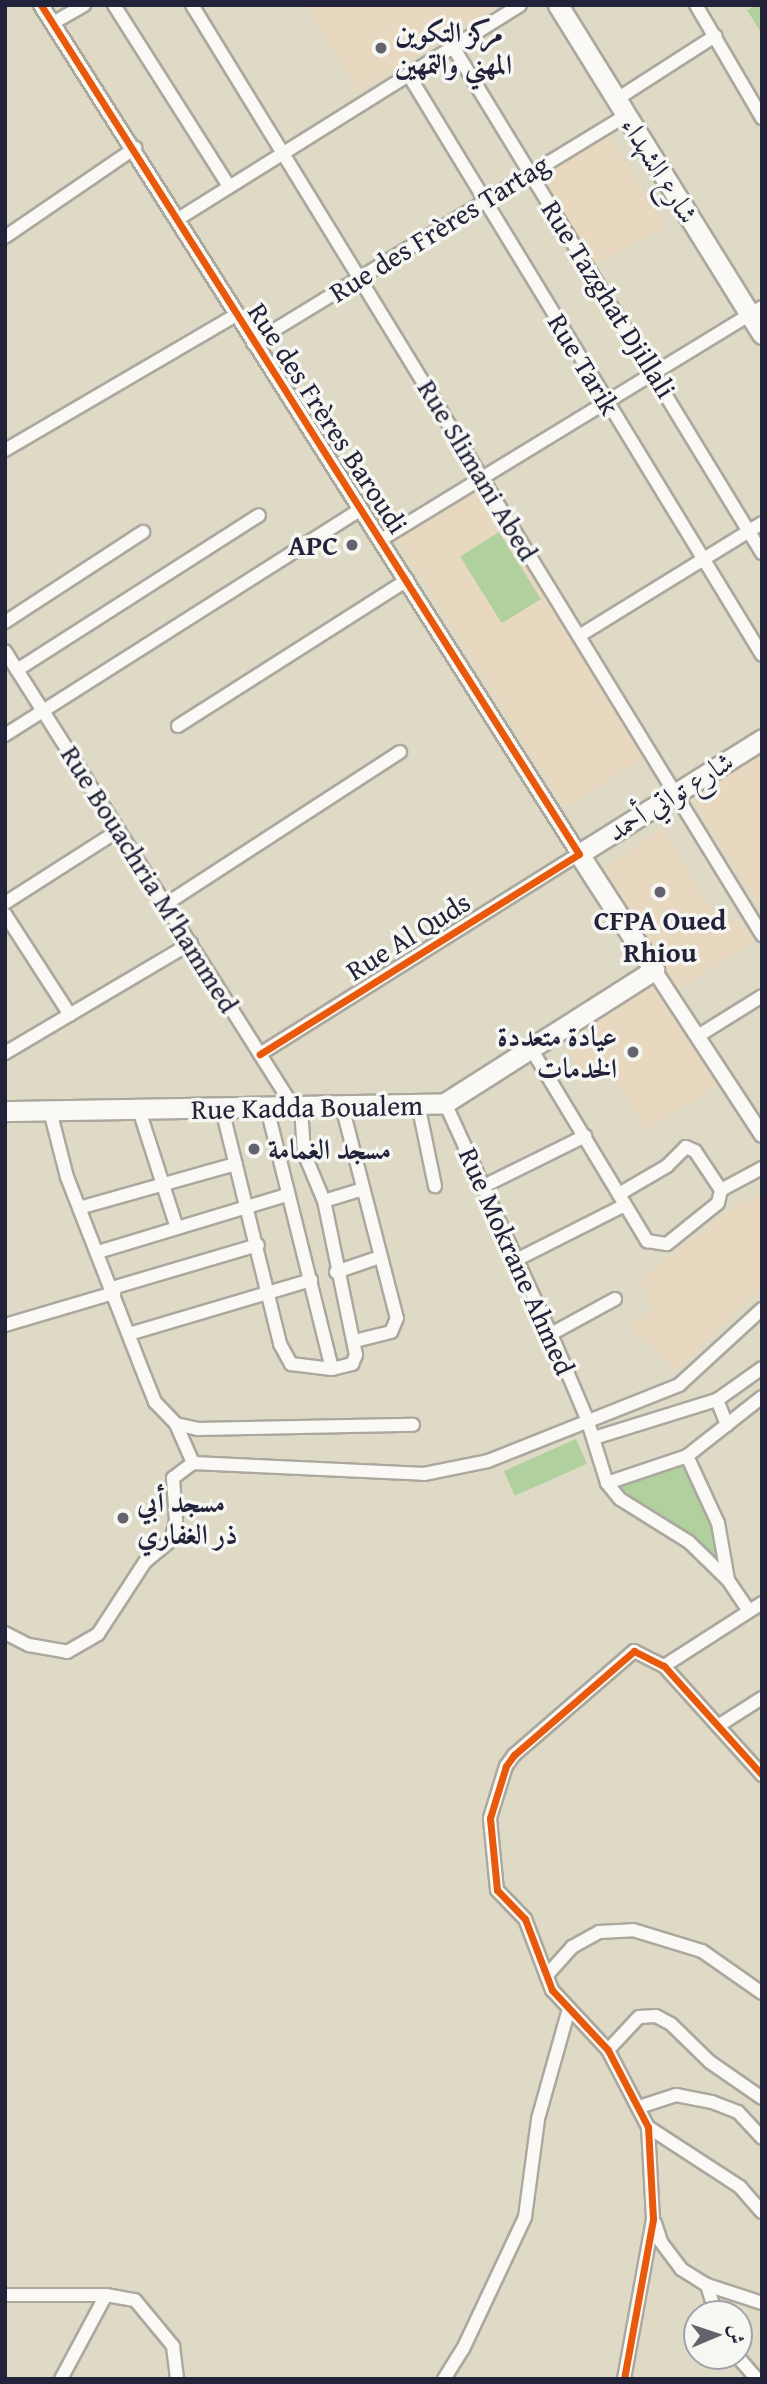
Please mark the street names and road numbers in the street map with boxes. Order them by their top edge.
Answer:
street label: شارع الشهداء [614,111,706,229]
street label: Rue des Frères Tartag [323,147,555,309]
street label: Rue Tazghat Djillali [535,194,683,404]
street label: Rue des Frères Baroudi [241,296,415,540]
street label: Rue Tarik [541,307,627,421]
street label: Rue Slimani Abed [411,373,545,567]
street label: Rue Bouachria M'hammed [54,739,246,1019]
street label: شارع تواتي أحمد [601,744,739,848]
street label: Rue Al Quds [340,885,476,987]
street label: Rue Kadda Boualem [191,1088,423,1126]
street label: Rue Mokrane Ahmed [452,1142,582,1380]

